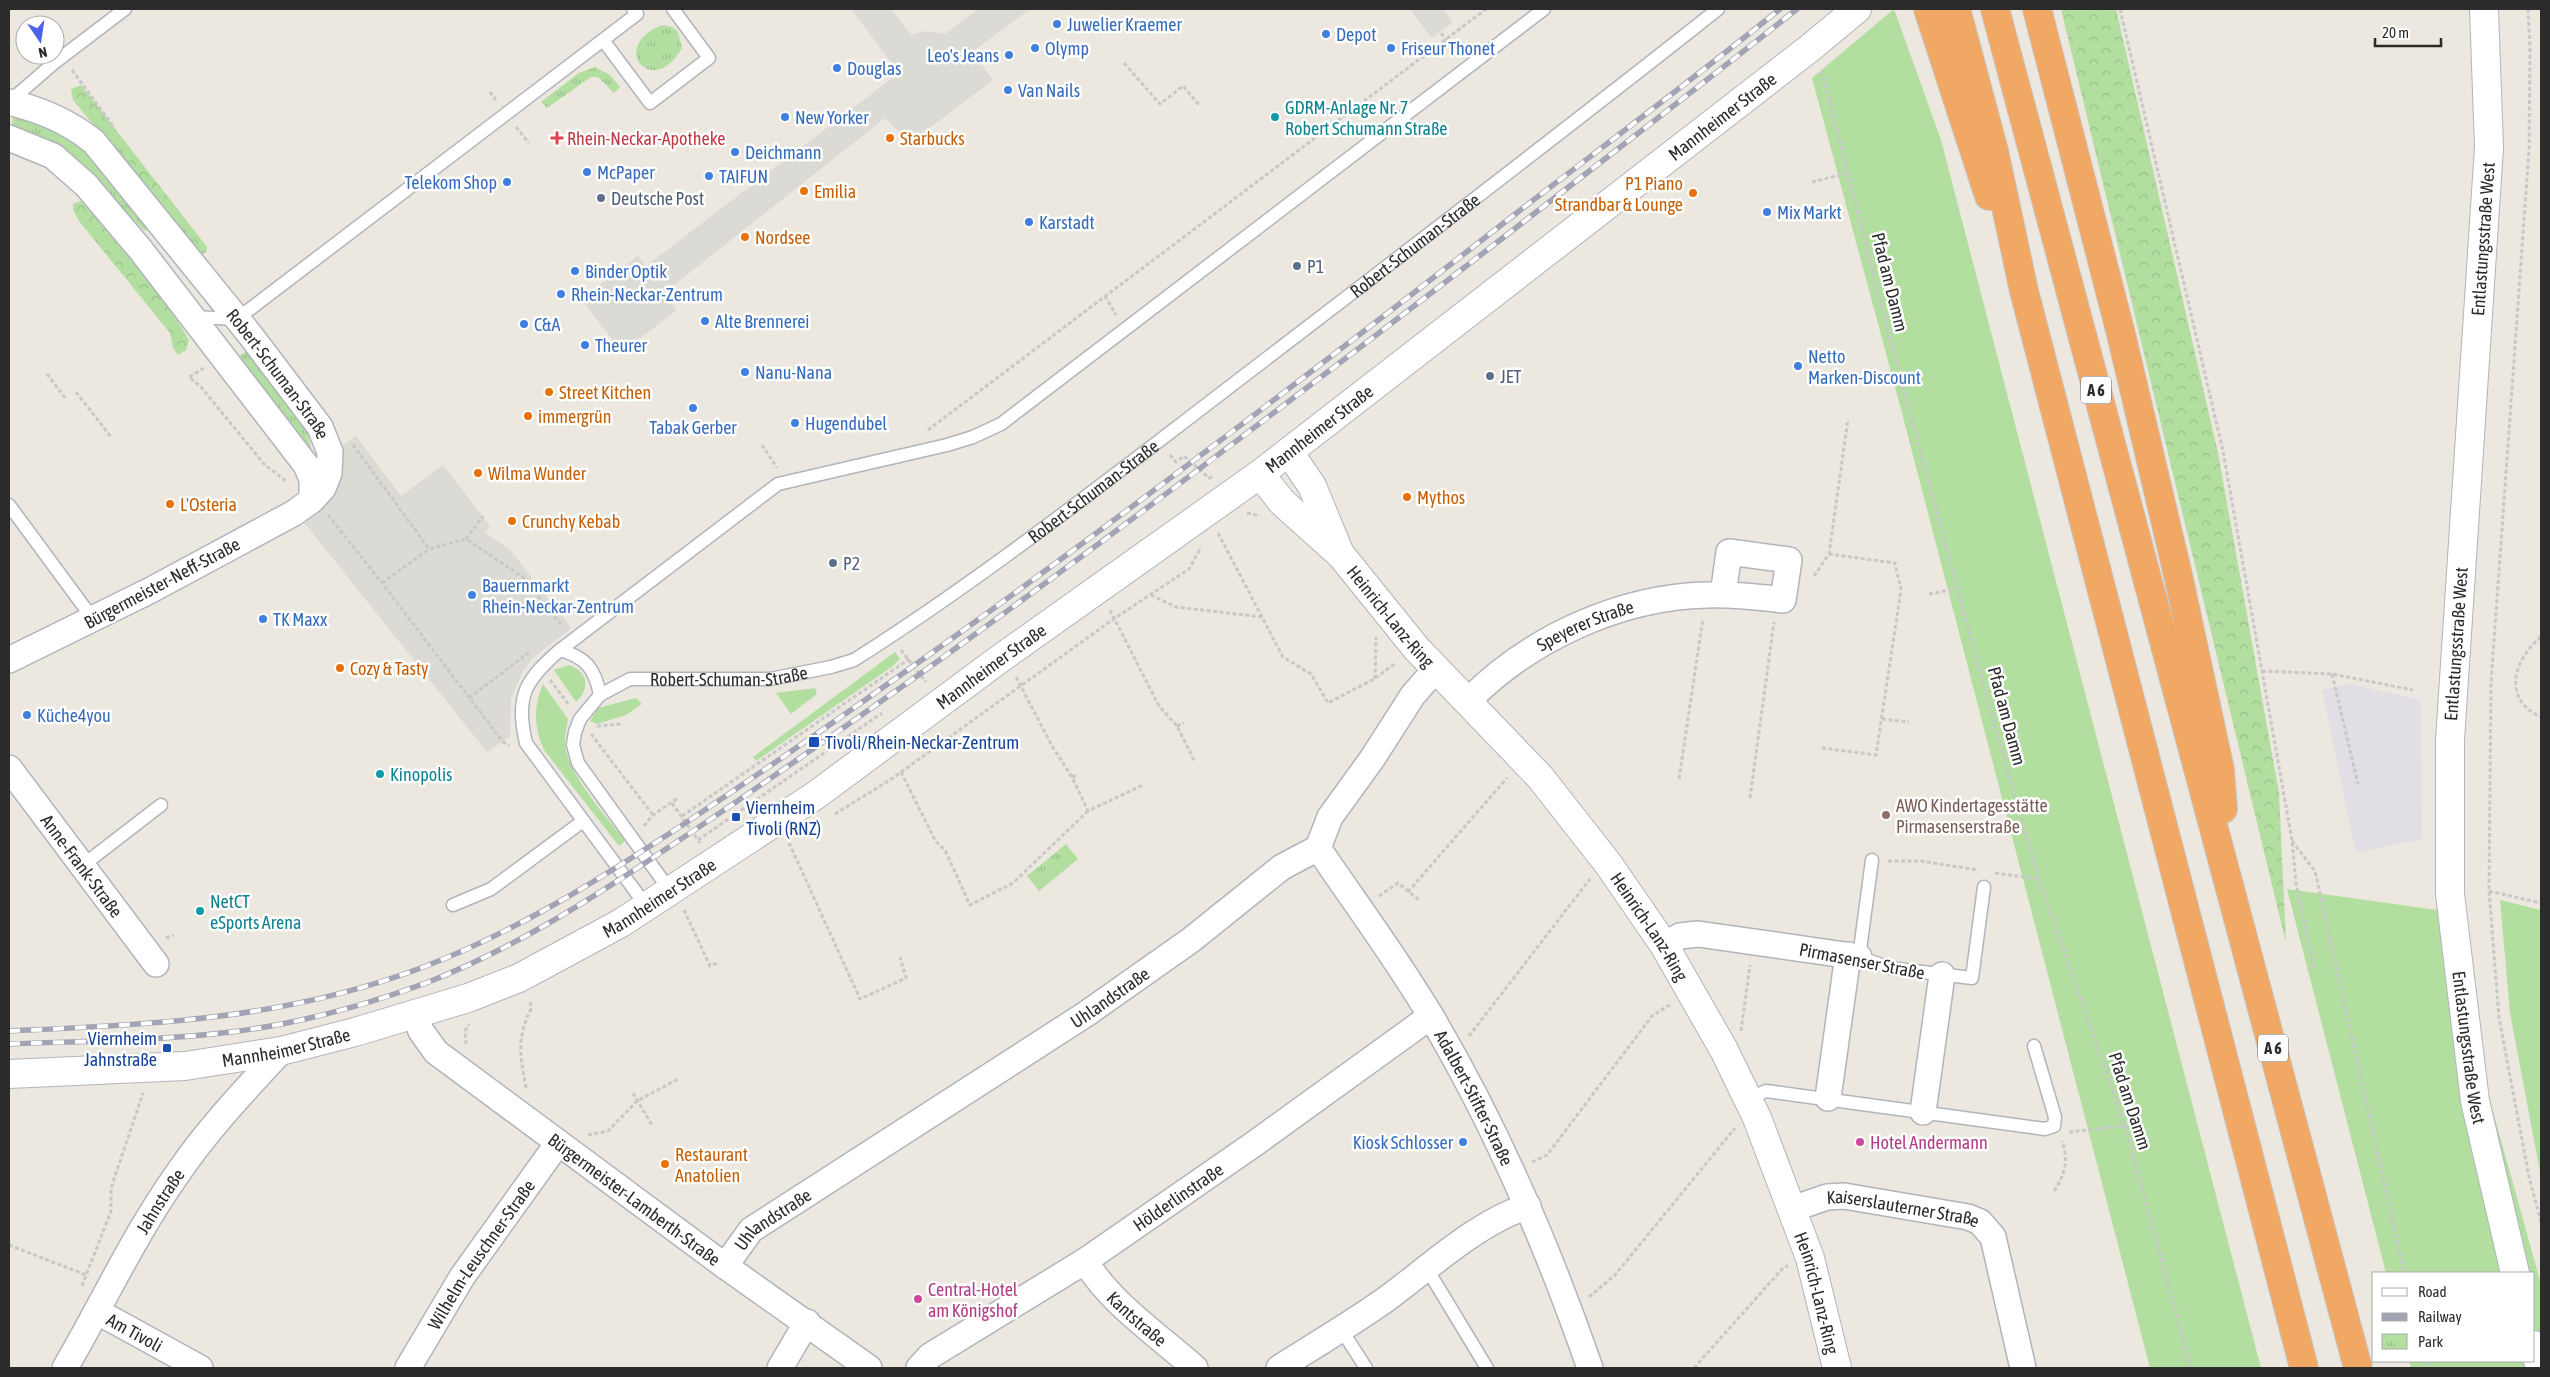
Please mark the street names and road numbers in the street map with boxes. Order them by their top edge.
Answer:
street label: Mannheimer Straße [1664,68,1780,164]
street label: Entlastungsstraße West [2467,161,2499,317]
street label: Robert-Schuman-Straße [1346,189,1484,301]
street label: Pfad am Damm [1868,230,1912,334]
street label: Robert-Schuman-Straße [223,304,334,442]
road number: A 6 [2081,376,2111,404]
street label: Mannheimer Straße [1261,380,1377,477]
street label: Robert-Schuman-Straße [1024,435,1162,547]
street label: Bürgermeister-Neff-Straße [81,533,243,633]
street label: Heinrich-Lanz-Ring [1343,561,1439,672]
street label: Entlastungsstraße West [2440,566,2472,722]
street label: Speyerer Straße [1533,596,1636,655]
street label: Mannheimer Straße [932,619,1050,713]
street label: Robert-Schuman-Straße [650,661,809,690]
street label: Pfad am Damm [1984,664,2030,768]
street label: Anne-Frank-Straße [37,810,128,921]
street label: Mannheimer Straße [599,853,719,942]
street label: Heinrich-Lanz-Ring [1607,868,1693,985]
street label: Pirmasenser Straße [1797,939,1927,983]
street label: Uhlandstraße [1066,962,1153,1032]
street label: Entlastungsstraße West [2449,970,2490,1126]
street label: Mannheimer Straße [220,1023,352,1071]
street label: Adalbert-Stifter-Straße [1431,1026,1518,1169]
road number: A 6 [2258,1034,2288,1062]
street label: Pfad am Damm [2104,1050,2156,1152]
street label: Bürgermeister-Lamberth-Straße [544,1128,725,1270]
street label: Hölderlinstraße [1129,1158,1227,1235]
street label: Jahnstraße [131,1164,188,1237]
street label: Wilhelm-Leuschner-Straße [423,1176,539,1333]
street label: Uhlandstraße [730,1184,815,1254]
street label: Kaiserslauterner Straße [1826,1186,1983,1231]
street label: Heinrich-Lanz-Ring [1791,1229,1844,1356]
street label: Kantstraße [1103,1287,1171,1350]
street label: Am Tivoli [103,1308,166,1356]

